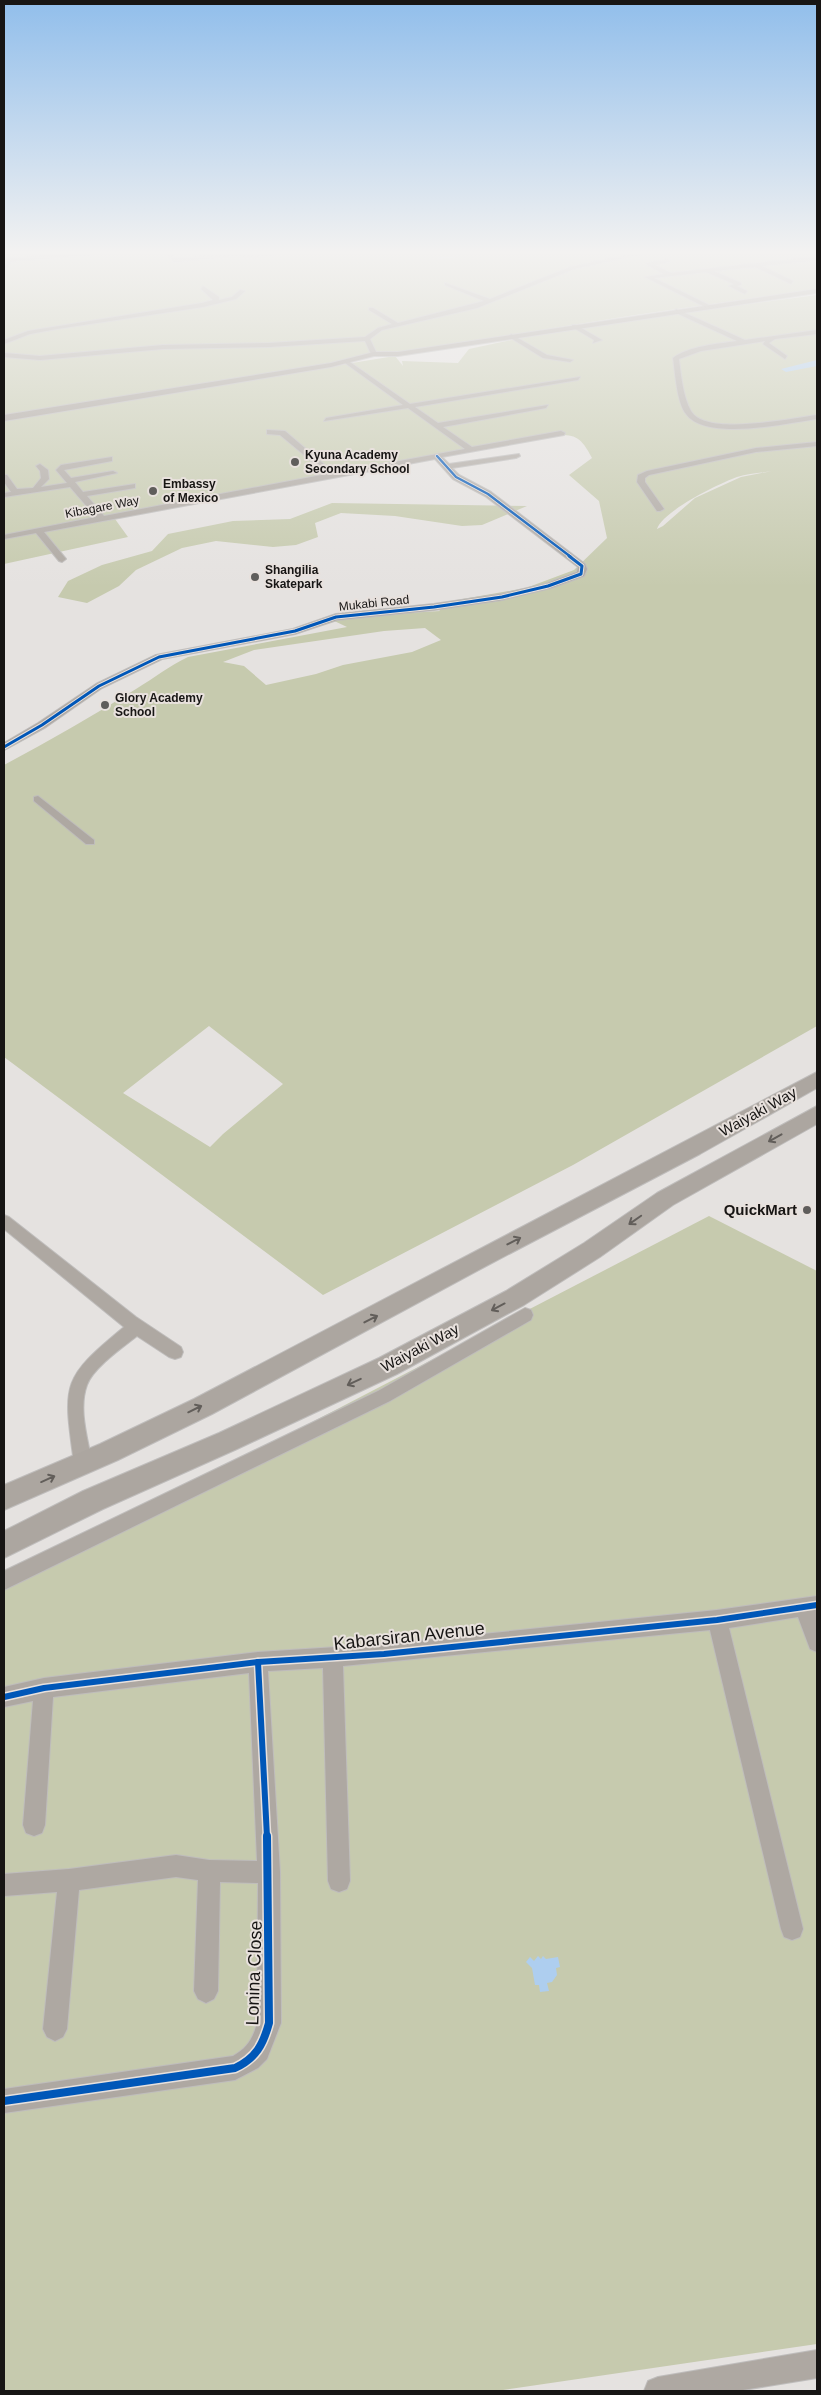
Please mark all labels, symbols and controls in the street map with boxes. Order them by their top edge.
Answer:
place label: Kyuna Academy Secondary School [305,448,410,476]
marker: Kyuna Academy Secondary School [289,456,301,468]
place label: Embassy of Mexico [163,477,218,505]
marker: Embassy of Mexico [147,485,159,497]
street label: Kibagare Way [64,493,140,521]
place label: Shangilia Skatepark [265,563,323,591]
marker: Shangilia Skatepark [249,571,261,583]
street label: Mukabi Road [338,592,410,614]
place label: Glory Academy School [115,691,203,719]
marker: Glory Academy School [99,699,111,711]
street label: Waiyaki Way [716,1083,800,1140]
one-way arrow [768,1133,782,1143]
place label: QuickMart [724,1201,797,1218]
marker: QuickMart [801,1204,813,1216]
one-way arrow [628,1215,642,1225]
one-way arrow [506,1236,521,1246]
one-way arrow [490,1302,505,1312]
one-way arrow [363,1314,378,1324]
street label: Waiyaki Way [378,1320,462,1375]
one-way arrow [347,1378,362,1388]
one-way arrow [187,1404,202,1414]
one-way arrow [40,1473,55,1483]
street label: Kabarsiran Avenue [332,1618,486,1654]
street label: Lonina Close [242,1920,266,2026]

